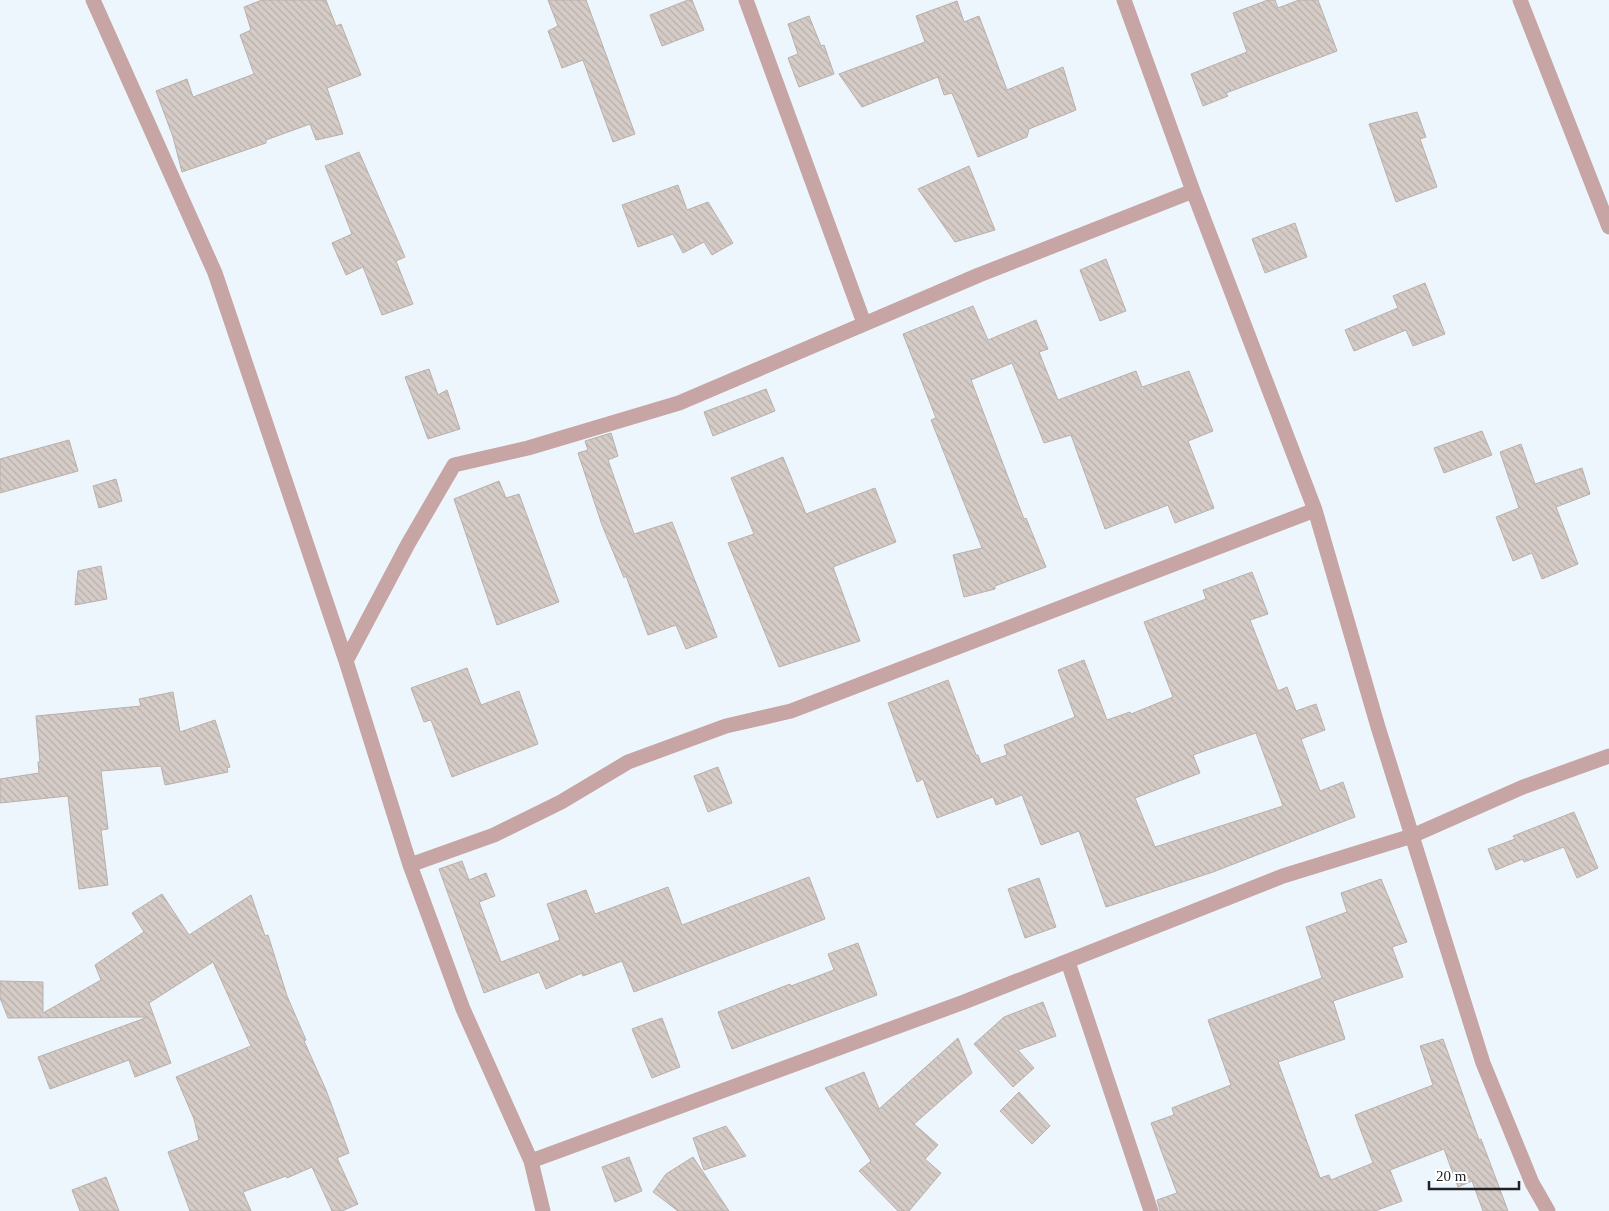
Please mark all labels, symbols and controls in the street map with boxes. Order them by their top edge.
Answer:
scale bar [1429,1158,1519,1190]
text: 20 m [1436,1168,1467,1184]

